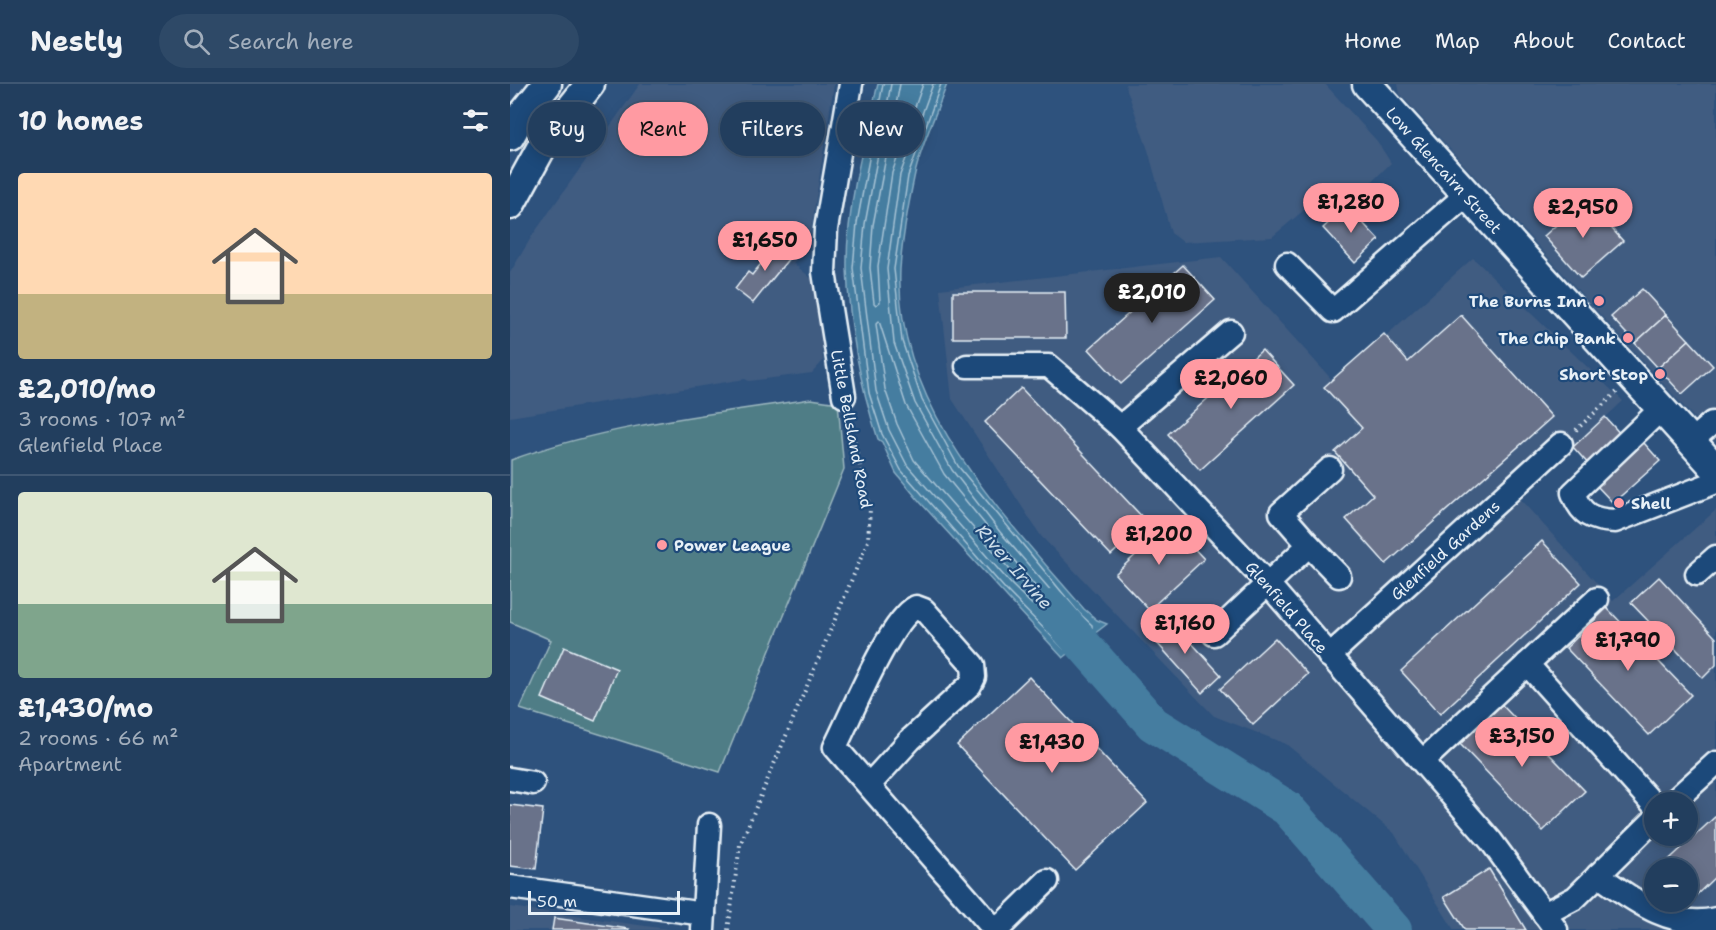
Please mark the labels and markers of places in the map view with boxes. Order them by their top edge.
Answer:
pin: £1,280 [1302,183,1400,234]
pin: £2,950 [1534,188,1632,239]
pin: £1,650 [716,221,814,272]
pin: £2,010 [1103,273,1201,324]
place label: The Burns Inn [1469,291,1587,312]
marker: The Burns Inn [1592,294,1606,308]
place label: The Chip Bank [1498,328,1616,349]
marker: The Chip Bank [1621,331,1635,345]
pin: £2,060 [1182,359,1280,410]
place label: Short Stop [1559,364,1648,385]
marker: Short Stop [1653,367,1667,381]
place label: Shell [1631,493,1672,514]
marker: Shell [1612,496,1626,510]
pin: £1,200 [1110,515,1208,566]
place label: Power League [674,535,791,556]
marker: Power League [655,538,669,552]
pin: £1,160 [1136,604,1234,655]
pin: £1,790 [1579,621,1677,672]
pin: £3,150 [1473,717,1571,768]
pin: £1,430 [1003,723,1101,774]

